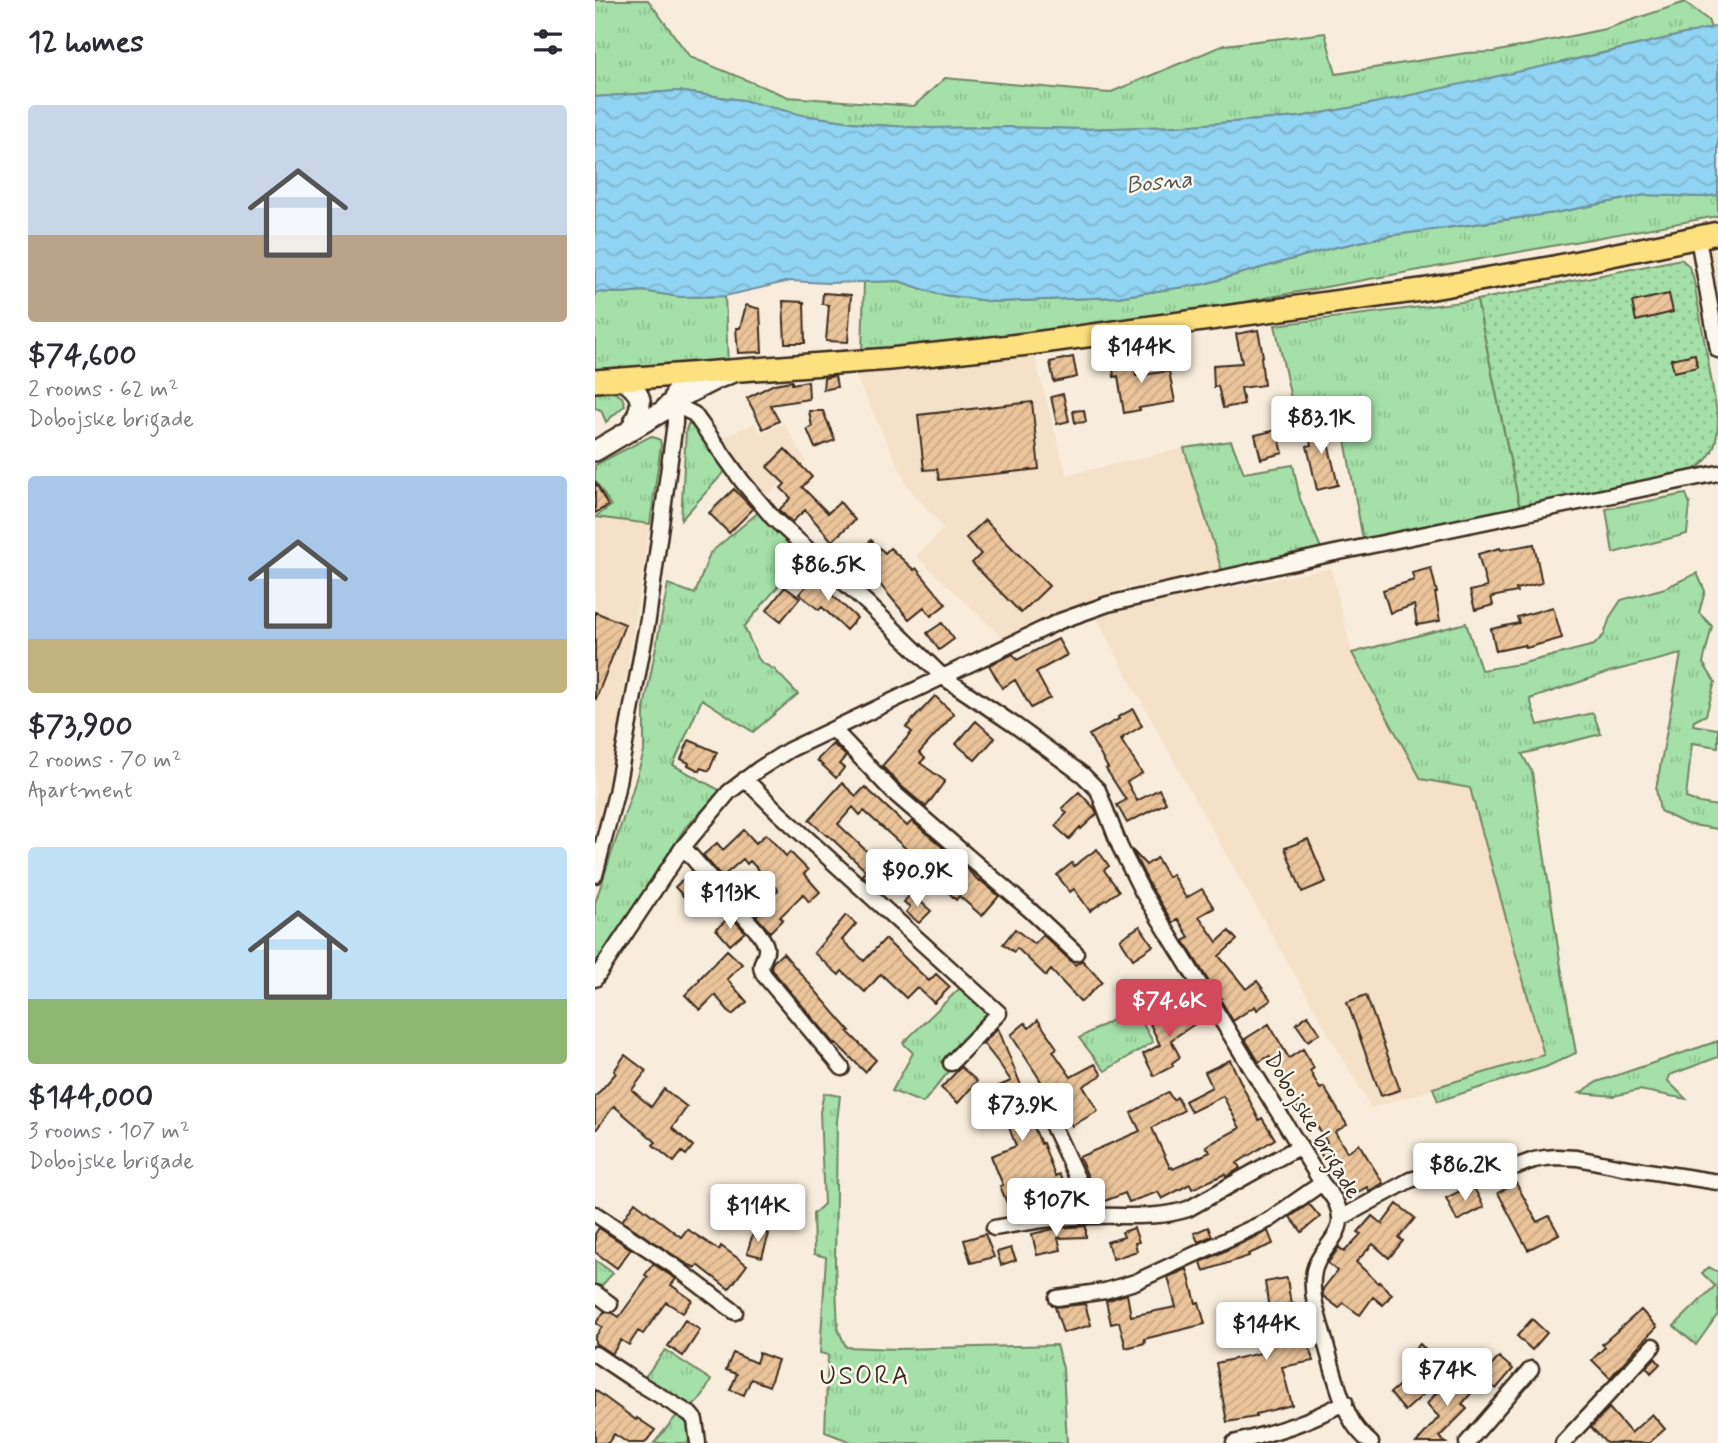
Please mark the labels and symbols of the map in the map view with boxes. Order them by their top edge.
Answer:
water label: Bosna [1124,164,1194,202]
pin: $144K [1092,326,1190,385]
pin: $83.1K [1264,396,1378,456]
pin: $86.5K [771,544,885,603]
pin: $90.9K [860,850,974,909]
pin: $113K [681,872,779,931]
pin: $74.6K [1112,979,1226,1039]
street label: Dobojske brigade [1255,1047,1368,1206]
pin: $73.9K [965,1084,1079,1143]
pin: $86.2K [1408,1144,1522,1203]
pin: $107K [1007,1178,1105,1238]
pin: $114K [709,1184,807,1244]
pin: $144K [1217,1302,1315,1362]
pin: $74K [1406,1348,1488,1408]
district label: USORA [819,1360,911,1394]

